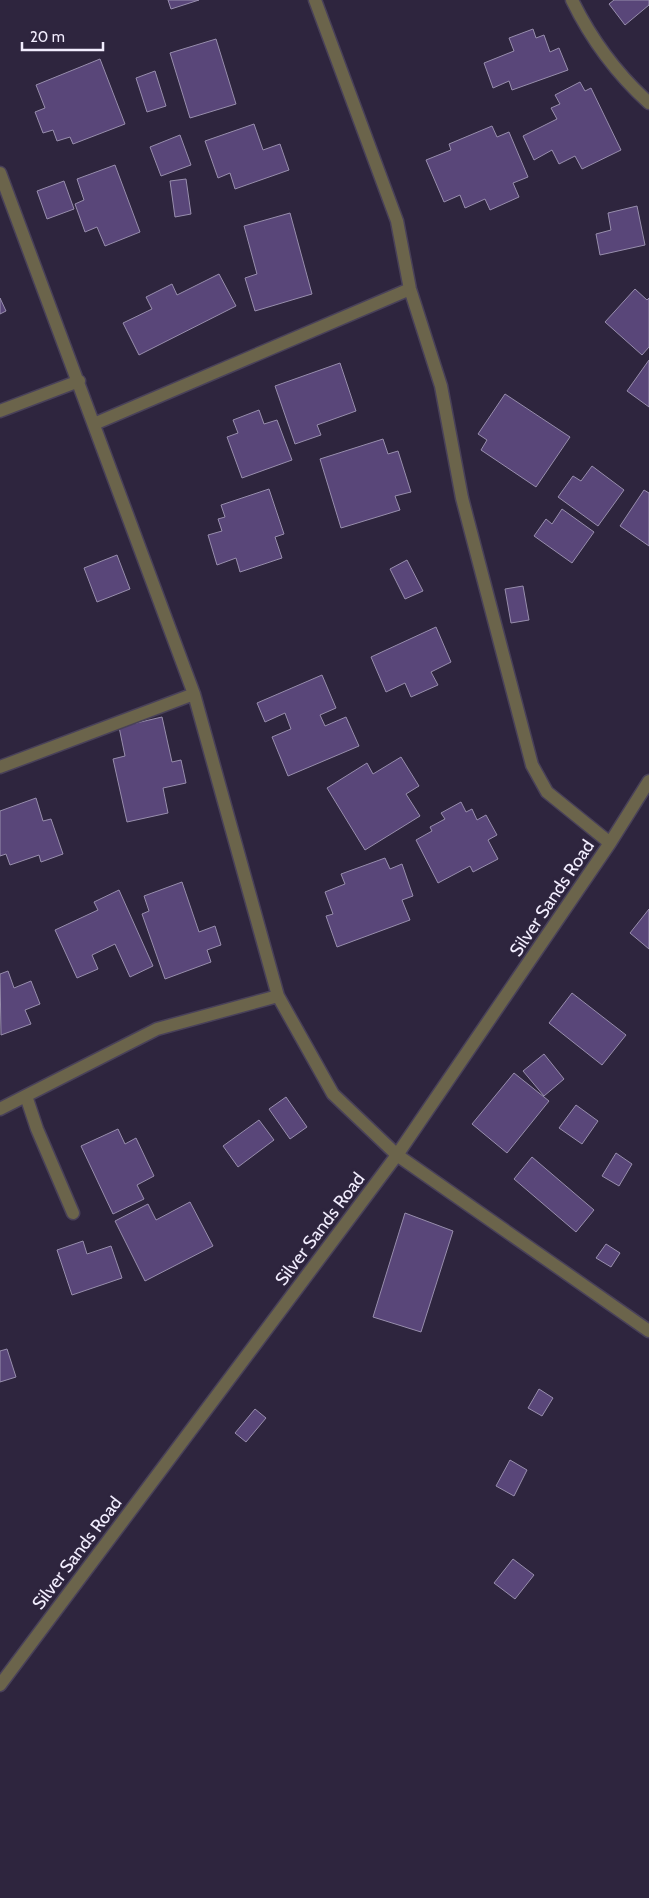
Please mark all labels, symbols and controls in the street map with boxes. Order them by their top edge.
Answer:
scale bar [22,20,104,52]
text: 20 m [30,28,65,46]
street label: Silver Sands Road [505,836,599,960]
street label: Silver Sands Road [270,1168,370,1290]
street label: Silver Sands Road [27,1492,127,1614]

